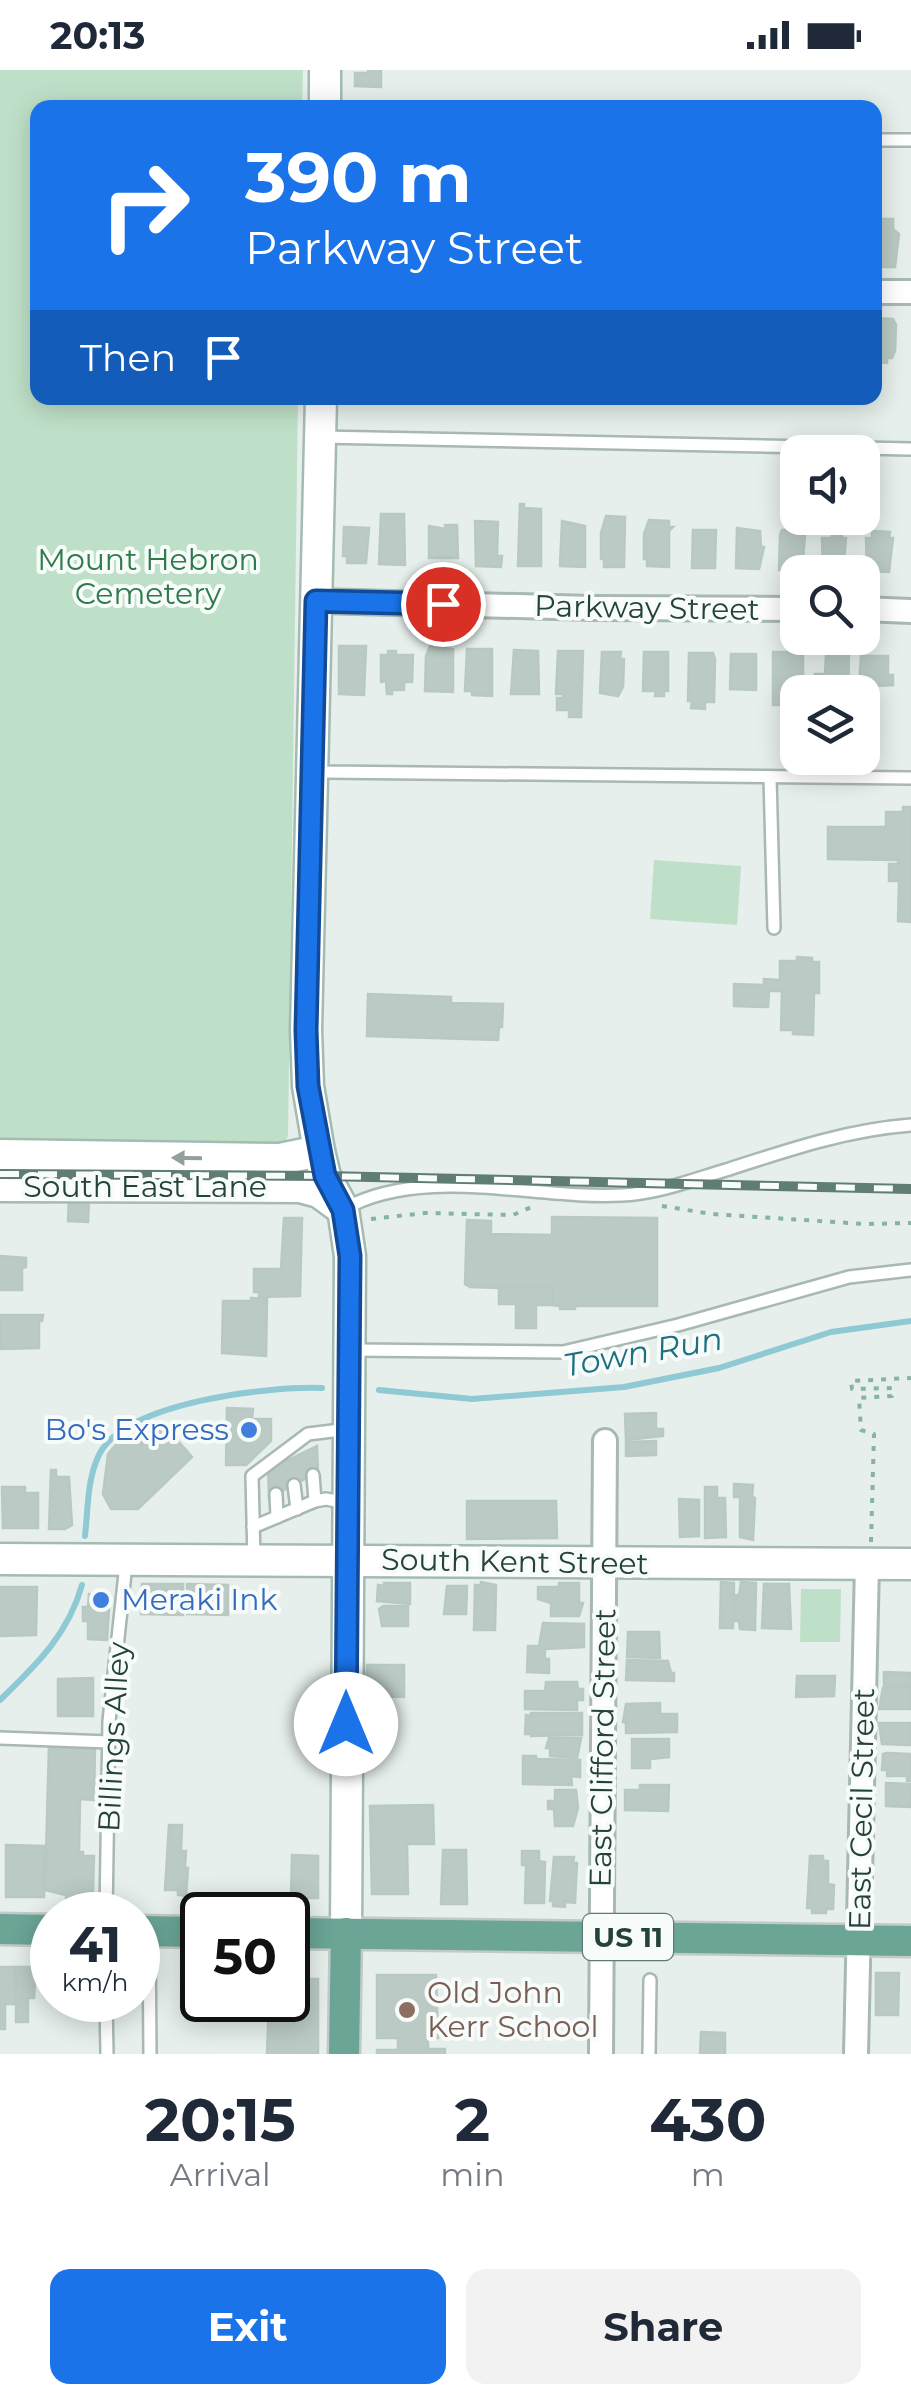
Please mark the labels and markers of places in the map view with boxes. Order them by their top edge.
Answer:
pin [401,562,486,647]
place label: Bo's Express [44,1411,229,1448]
marker: Bo's Express [238,1419,260,1441]
place label: Meraki Ink [121,1581,277,1618]
marker: Meraki Ink [90,1589,112,1611]
place label: Old John Kerr School [427,1974,599,2045]
marker: Old John Kerr School [396,1999,418,2021]

